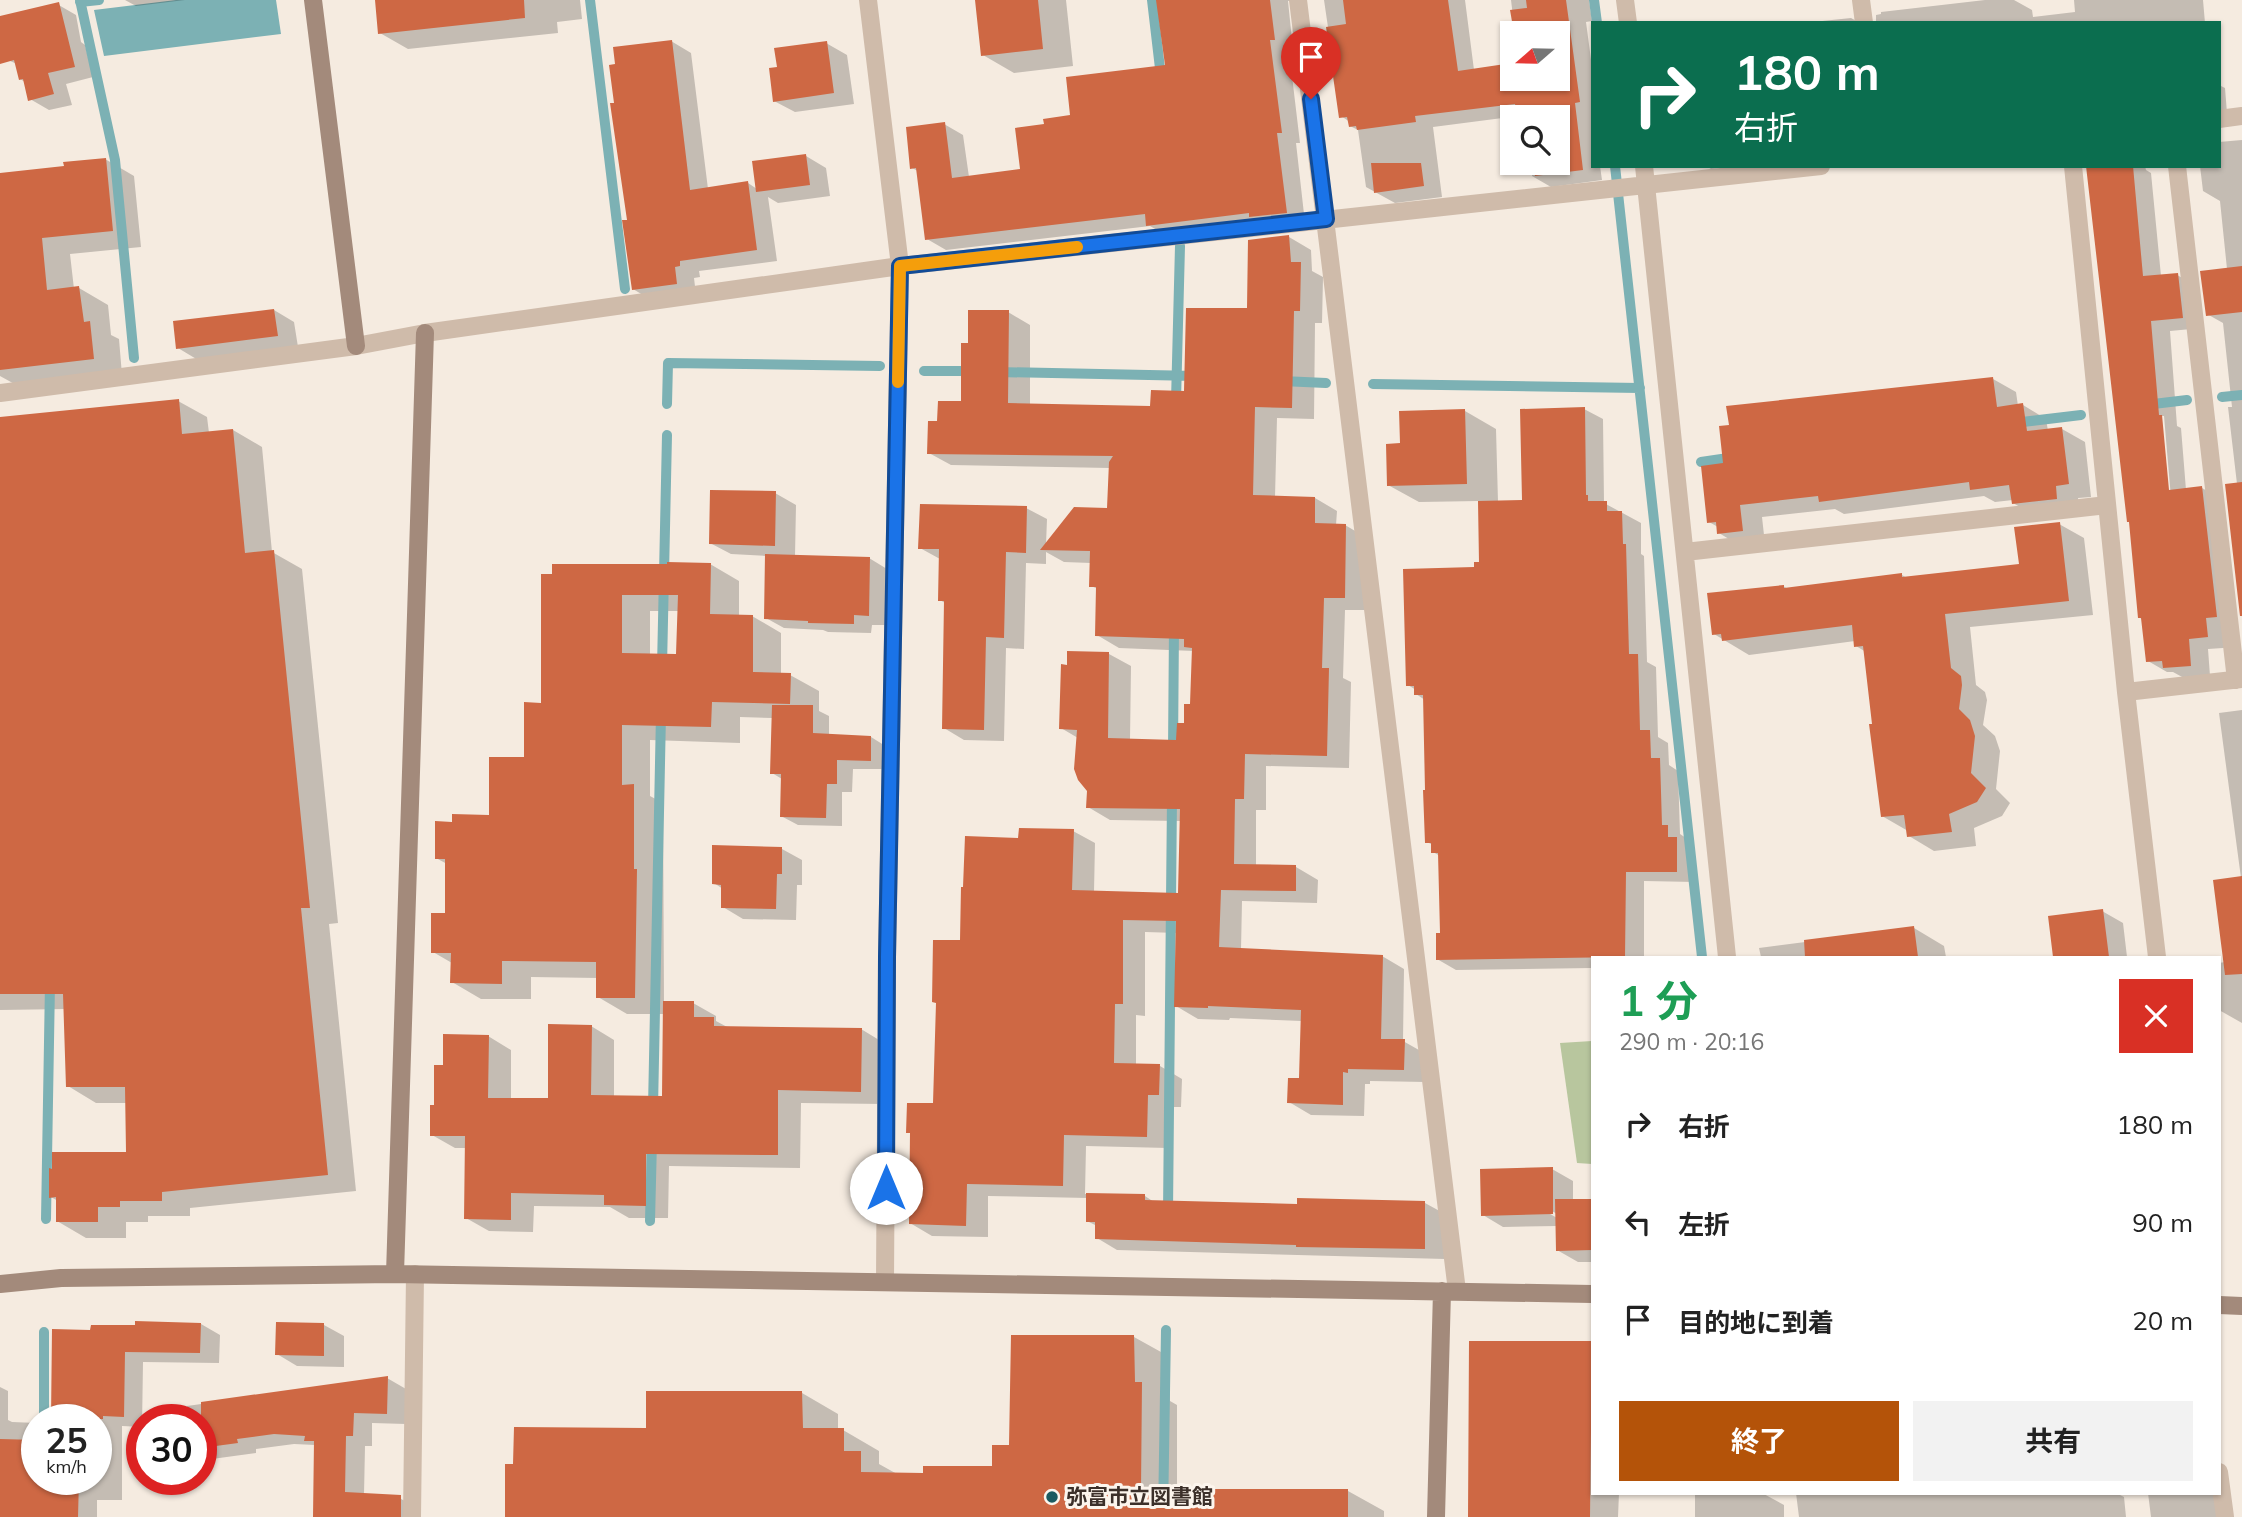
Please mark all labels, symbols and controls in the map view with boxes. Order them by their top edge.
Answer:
north arrow [1500,21,1570,91]
map controls [1500,21,1570,175]
pin [1281,27,1341,99]
icon: arrive [1292,38,1330,76]
text: 180 m [1734,41,1880,102]
icon: right [1619,49,1710,140]
button: search [1500,105,1570,175]
text: 右折 [1734,107,1798,147]
text: 1 分 [1619,974,1698,1027]
button: close [2119,979,2193,1053]
text: 290 m · 20:16 [1619,1027,1764,1056]
icon: right [1619,1105,1657,1143]
text: 180 m [2117,1108,2193,1141]
text: 右折 [1678,1110,1730,1143]
position arrow [849,1151,923,1225]
icon: left [1619,1203,1657,1241]
text: 90 m [2132,1206,2193,1239]
text: 左折 [1678,1208,1730,1241]
icon: arrive [1619,1301,1657,1339]
text: 20 m [2132,1304,2193,1337]
text: 目的地に到着 [1678,1306,1834,1339]
button: 終了 [1619,1401,1899,1481]
button: 共有 [1913,1401,2193,1481]
speed limit sign: 30 [126,1404,217,1495]
text: 25 [45,1418,88,1462]
text: km/h [46,1455,87,1478]
place label: 弥富市立図書館 [1066,1483,1213,1509]
marker: 弥富市立図書館 [1044,1489,1060,1505]

